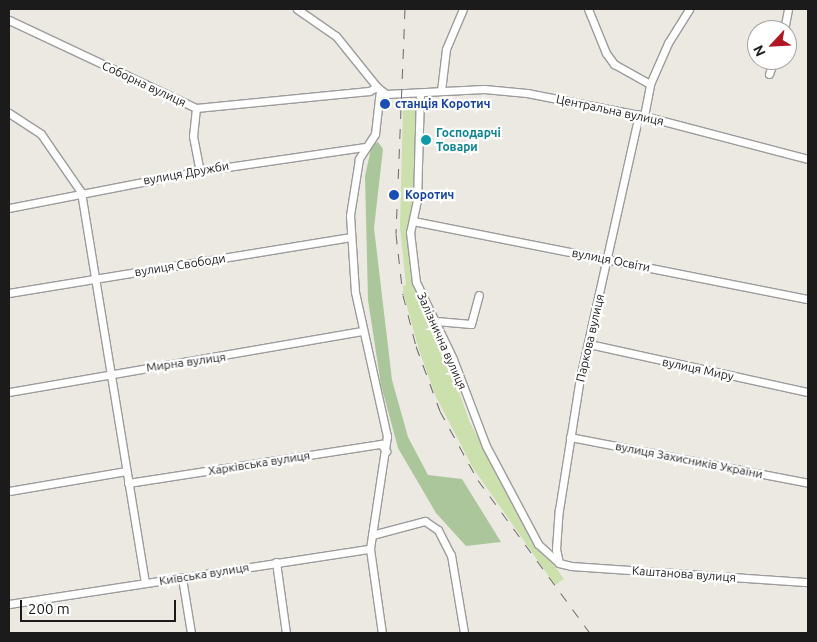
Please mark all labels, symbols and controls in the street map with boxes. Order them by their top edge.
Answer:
north arrow [747,20,797,70]
text: N [750,43,769,59]
street label: Соборна вулиця [100,58,188,110]
street label: Центральна вулиця [555,92,665,128]
place label: станція Коротич [395,97,490,111]
marker: станція Коротич [379,98,391,110]
place label: Господарчі Товари [436,126,501,154]
marker: Господарчі Товари [420,134,432,146]
street label: вулиця Дружби [142,158,230,188]
marker: Коротич [387,188,401,202]
place label: Коротич [405,188,454,202]
street label: вулиця Освіти [571,245,651,275]
street label: вулиця Свободи [134,251,226,279]
street label: Залізнична вулиця [414,290,470,392]
street label: Паркова вулиця [573,293,607,383]
street label: Мирна вулиця [145,349,227,375]
street label: вулиця Миру [661,354,735,384]
street label: вулиця Захисників України [614,439,764,481]
street label: Харківська вулиця [207,448,311,478]
street label: Київська вулиця [158,560,250,588]
street label: Каштанова вулиця [632,563,736,585]
scale bar [22,590,179,622]
text: 200 m [28,600,70,617]

